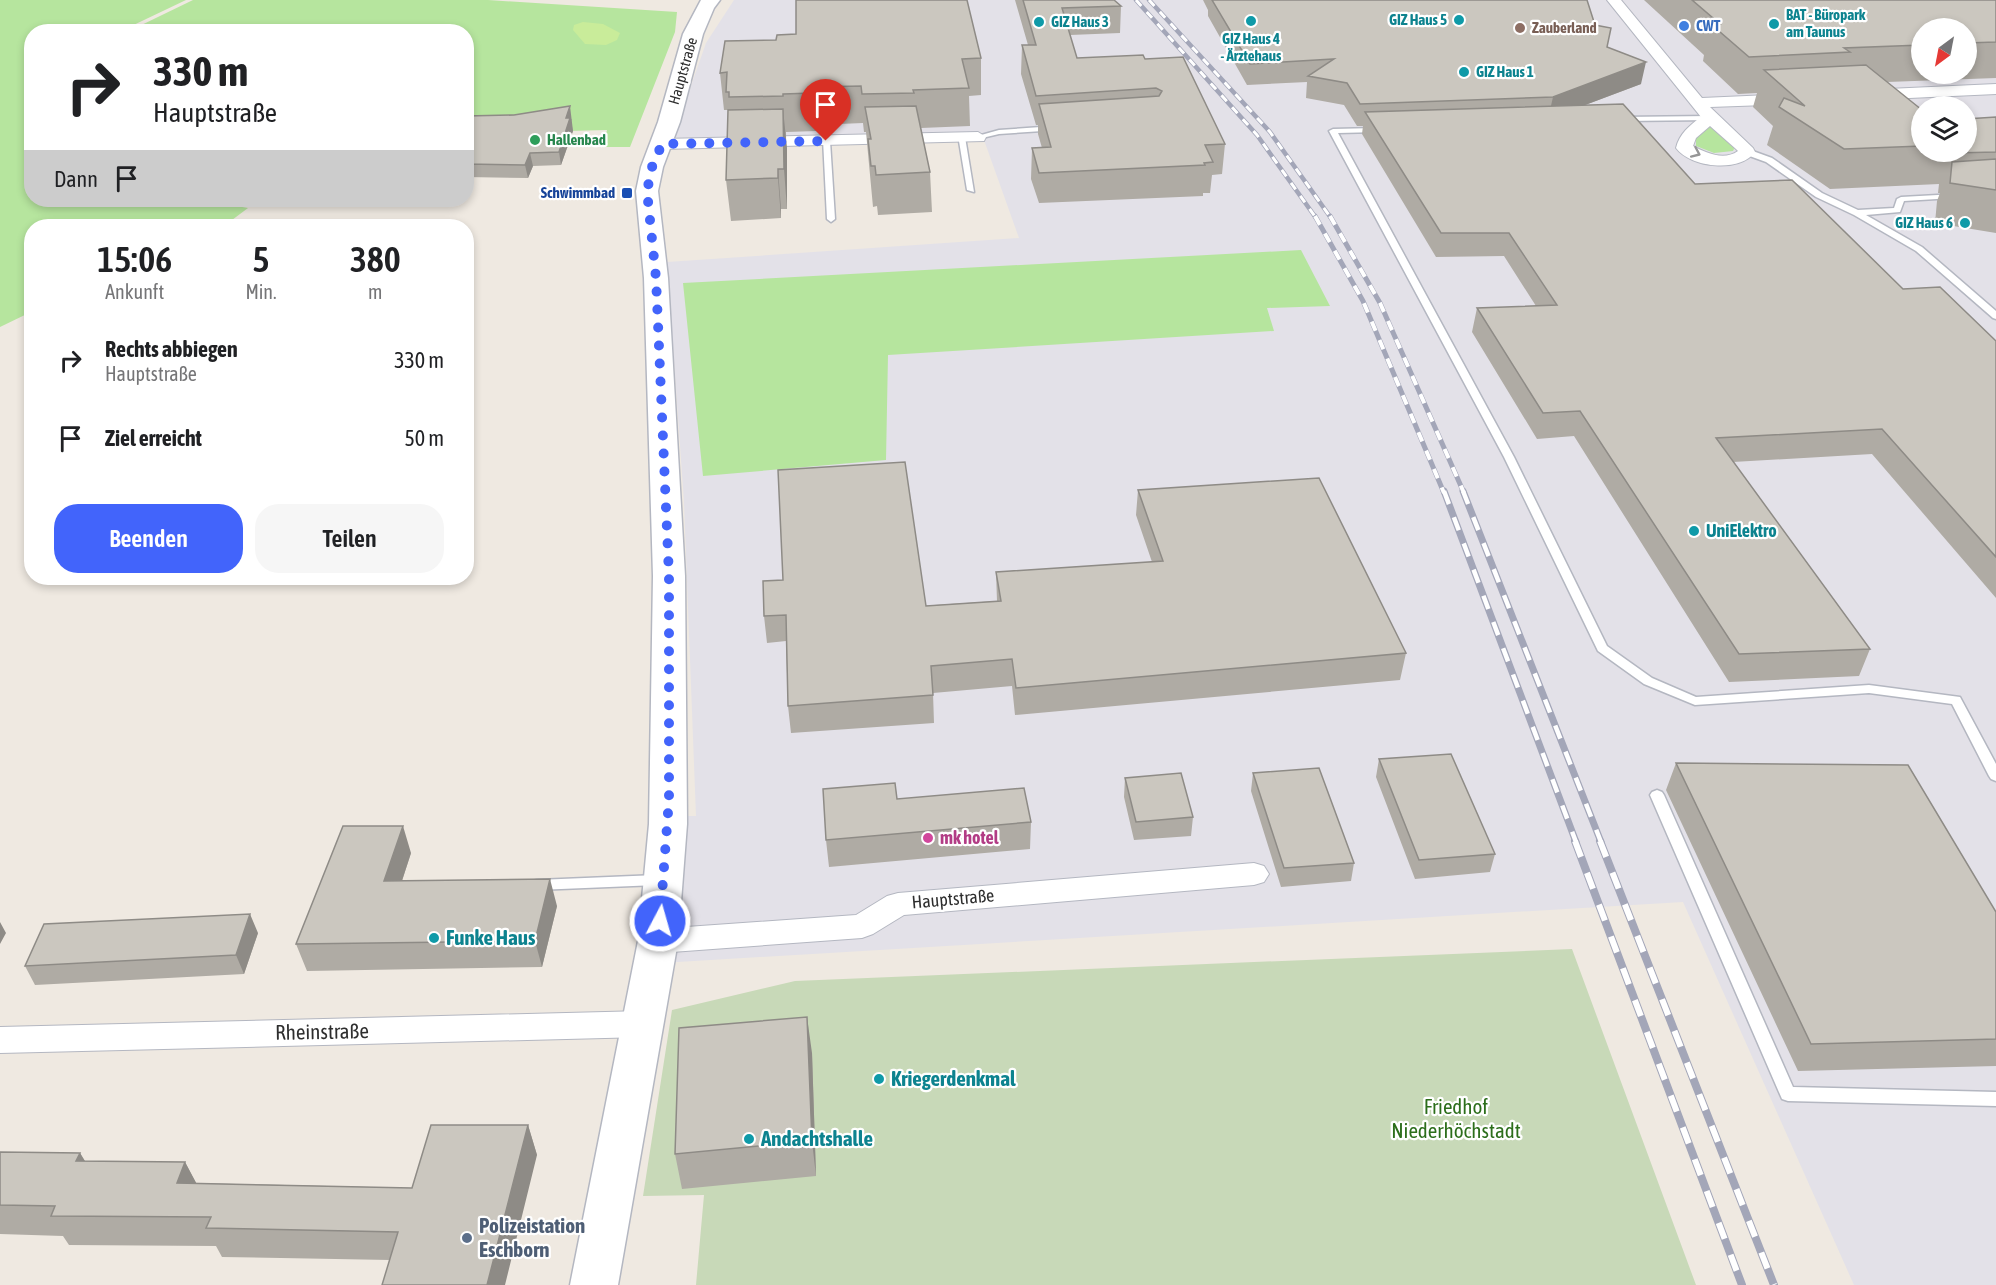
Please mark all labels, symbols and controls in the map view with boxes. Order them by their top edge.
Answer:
place label: BAT - Büropark am Taunus [1786,6,1866,40]
place label: GIZ Haus 5 [1389,11,1447,28]
place label: GIZ Haus 3 [1051,13,1109,30]
marker: GIZ Haus 5 [1452,13,1466,27]
marker: GIZ Haus 4 - Ärztehaus [1244,14,1258,28]
marker: GIZ Haus 3 [1032,15,1046,29]
place label: CWT [1696,17,1721,34]
marker: BAT - Büropark am Taunus [1767,17,1781,31]
north arrow [1911,18,1977,84]
map controls [1911,18,1977,162]
place label: Zauberland [1532,19,1597,36]
marker: CWT [1677,19,1691,33]
marker: Zauberland [1513,21,1527,35]
place label: GIZ Haus 4 - Ärztehaus [1221,30,1282,64]
street label: Hauptstraße [665,35,700,106]
text: 330 m [153,47,248,95]
icon: right [54,48,132,126]
place label: GIZ Haus 1 [1476,63,1534,80]
marker: GIZ Haus 1 [1457,65,1471,79]
pin [800,79,851,141]
icon: arrive [809,88,842,121]
button: layers [1911,96,1977,162]
text: Hauptstraße [153,97,277,128]
place label: Hallenbad [547,131,606,148]
marker: Hallenbad [528,133,542,147]
one-way arrow [1689,146,1700,158]
icon: arrive [110,162,143,195]
text: Dann [54,166,98,192]
place label: Schwimmbad [541,184,615,201]
marker: Schwimmbad [620,186,634,200]
place label: GIZ Haus 6 [1895,214,1953,231]
marker: GIZ Haus 6 [1958,216,1972,230]
text: 15:06 [97,238,172,280]
text: 5 [253,238,269,280]
text: 380 [350,238,401,280]
text: Ankunft [105,280,164,303]
text: Min. [245,280,277,303]
text: m [368,280,383,303]
text: Rechts abbiegen [105,336,238,362]
icon: right [54,344,87,377]
text: 330 m [394,347,444,373]
text: Hauptstraße [105,362,197,385]
icon: arrive [54,422,87,455]
text: Ziel erreicht [105,425,202,451]
text: 50 m [404,425,444,451]
button: Beenden [54,504,243,573]
button: Teilen [255,504,444,573]
place label: UniElektro [1706,520,1777,541]
marker: UniElektro [1687,524,1701,538]
place label: mk hotel [940,827,999,848]
marker: mk hotel [921,831,935,845]
street label: Hauptstraße [911,884,995,913]
position arrow [628,889,692,953]
place label: Funke Haus [446,925,536,949]
marker: Funke Haus [427,931,441,945]
street label: Rheinstraße [275,1018,369,1044]
place label: Kriegerdenkmal [891,1066,1016,1090]
marker: Kriegerdenkmal [872,1072,886,1086]
park label: Friedhof Niederhöchstadt [1391,1094,1521,1142]
place label: Andachtshalle [760,1126,873,1150]
marker: Andachtshalle [742,1132,756,1146]
place label: Polizeistation Eschborn [479,1213,585,1261]
marker: Polizeistation Eschborn [460,1231,474,1245]

